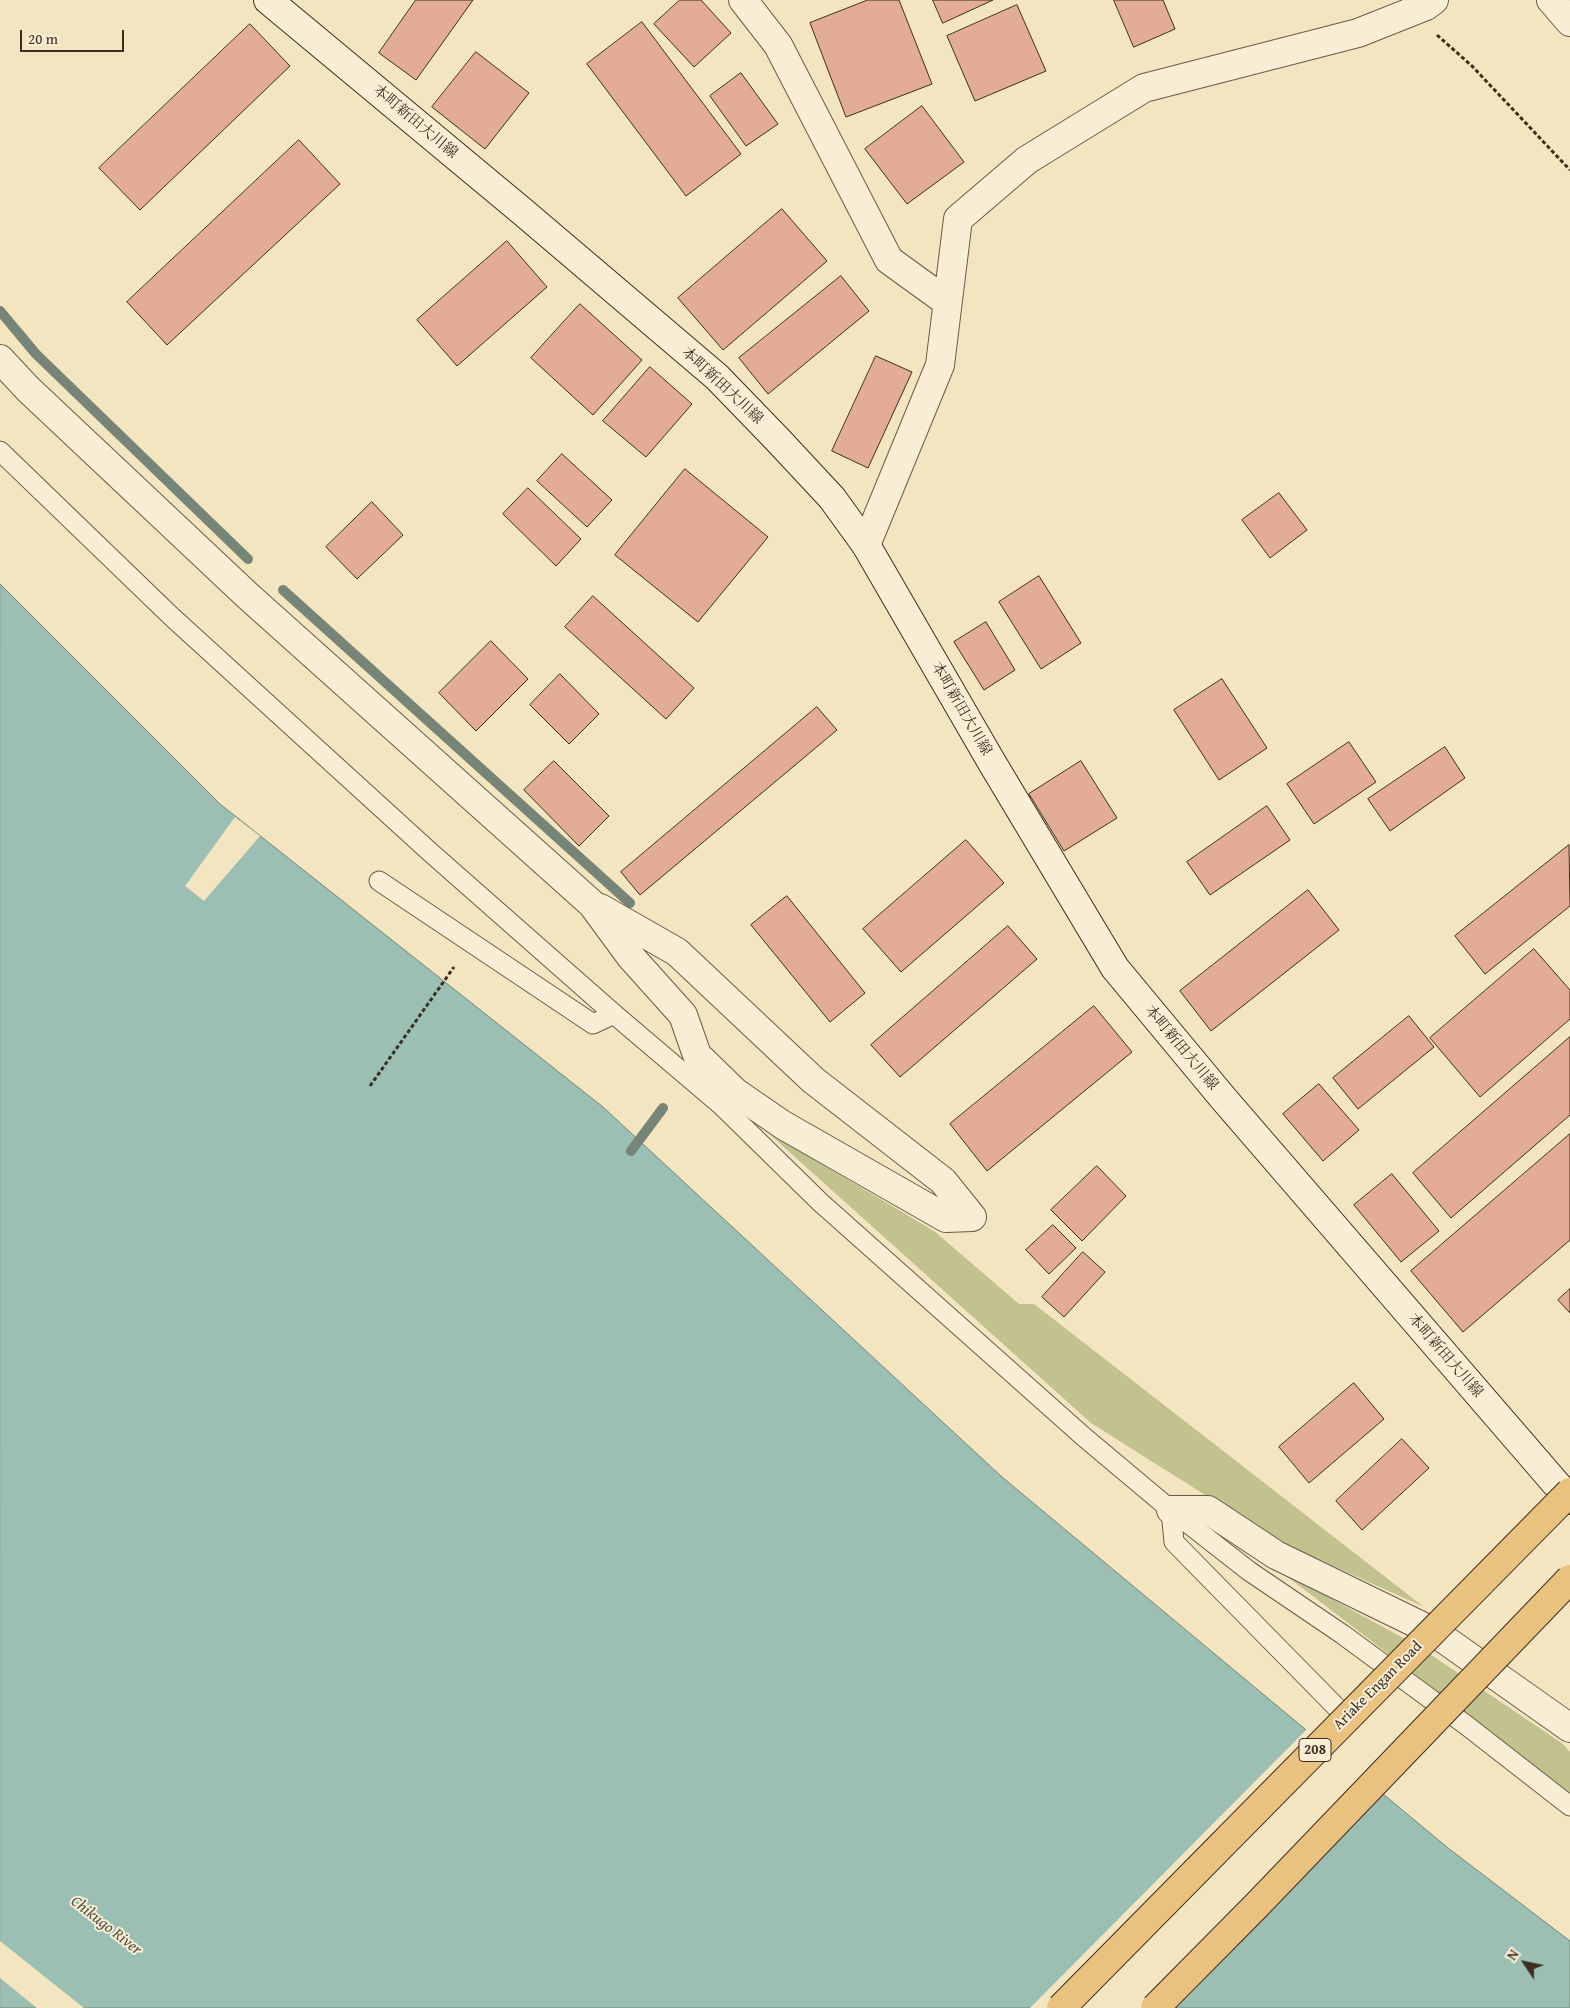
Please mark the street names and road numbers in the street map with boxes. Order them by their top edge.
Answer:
street label: 本町新田大川線 [369,81,461,163]
street label: 本町新田大川線 [677,344,767,428]
street label: 本町新田大川線 [927,659,995,759]
street label: 本町新田大川線 [1140,1002,1222,1094]
street label: 本町新田大川線 [1404,1310,1486,1402]
street label: Ariake Engan Road [1330,1638,1426,1734]
road number: 208 [1299,1738,1331,1762]

